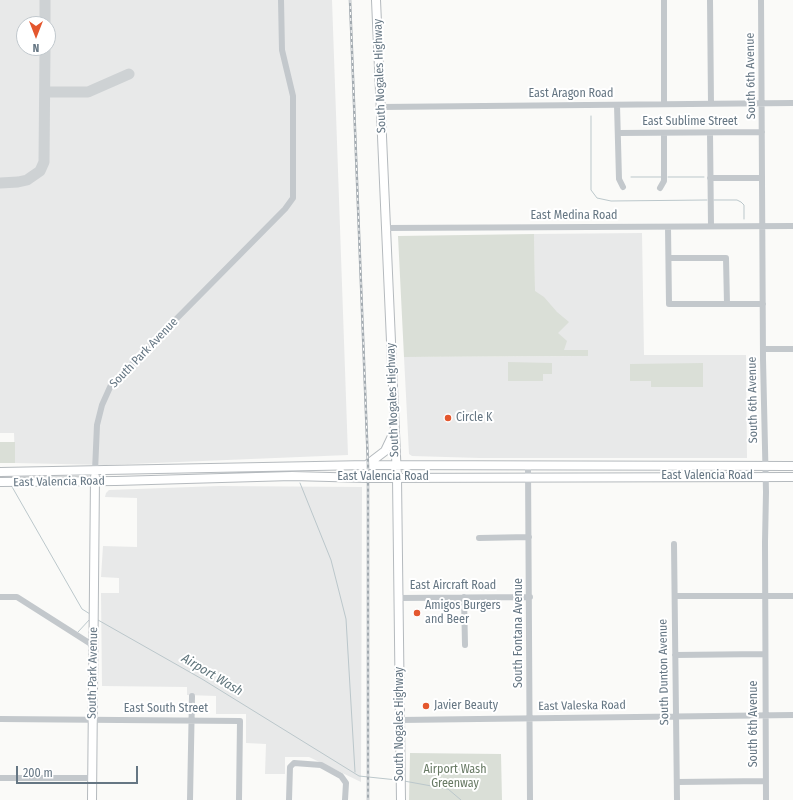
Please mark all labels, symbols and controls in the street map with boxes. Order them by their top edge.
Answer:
north arrow [16,16,56,56]
street label: South Nogales Highway [371,19,389,133]
street label: South 6th Avenue [743,33,759,119]
text: N [33,41,39,54]
street label: East Aragon Road [529,87,613,101]
street label: East Sublime Street [642,115,738,129]
street label: East Medina Road [531,209,617,223]
street label: South Park Avenue [107,315,181,391]
street label: South Nogales Highway [384,343,402,457]
street label: South 6th Avenue [745,357,761,443]
place label: Circle K [456,411,492,425]
marker: Circle K [443,413,453,423]
street label: East Valencia Road [661,469,753,483]
street label: East Valencia Road [337,470,429,484]
street label: East Valencia Road [13,474,105,490]
street label: South Fontana Avenue [512,578,526,688]
street label: East Aircraft Road [410,579,496,593]
place label: Amigos Burgers and Beer [425,599,501,627]
marker: Amigos Burgers and Beer [412,608,422,618]
street label: South Dunton Avenue [656,619,672,725]
street label: South Park Avenue [85,627,101,719]
water label: Airport Wash [179,651,245,699]
street label: South Nogales Highway [393,667,407,781]
street label: South 6th Avenue [747,681,761,767]
street label: East Valeska Road [538,698,626,714]
place label: Javier Beauty [434,699,498,713]
marker: Javier Beauty [421,701,431,711]
street label: East South Street [124,702,208,716]
scale bar [18,758,140,784]
park label: Airport Wash Greenway [423,763,487,791]
text: 200 m [23,766,53,780]

